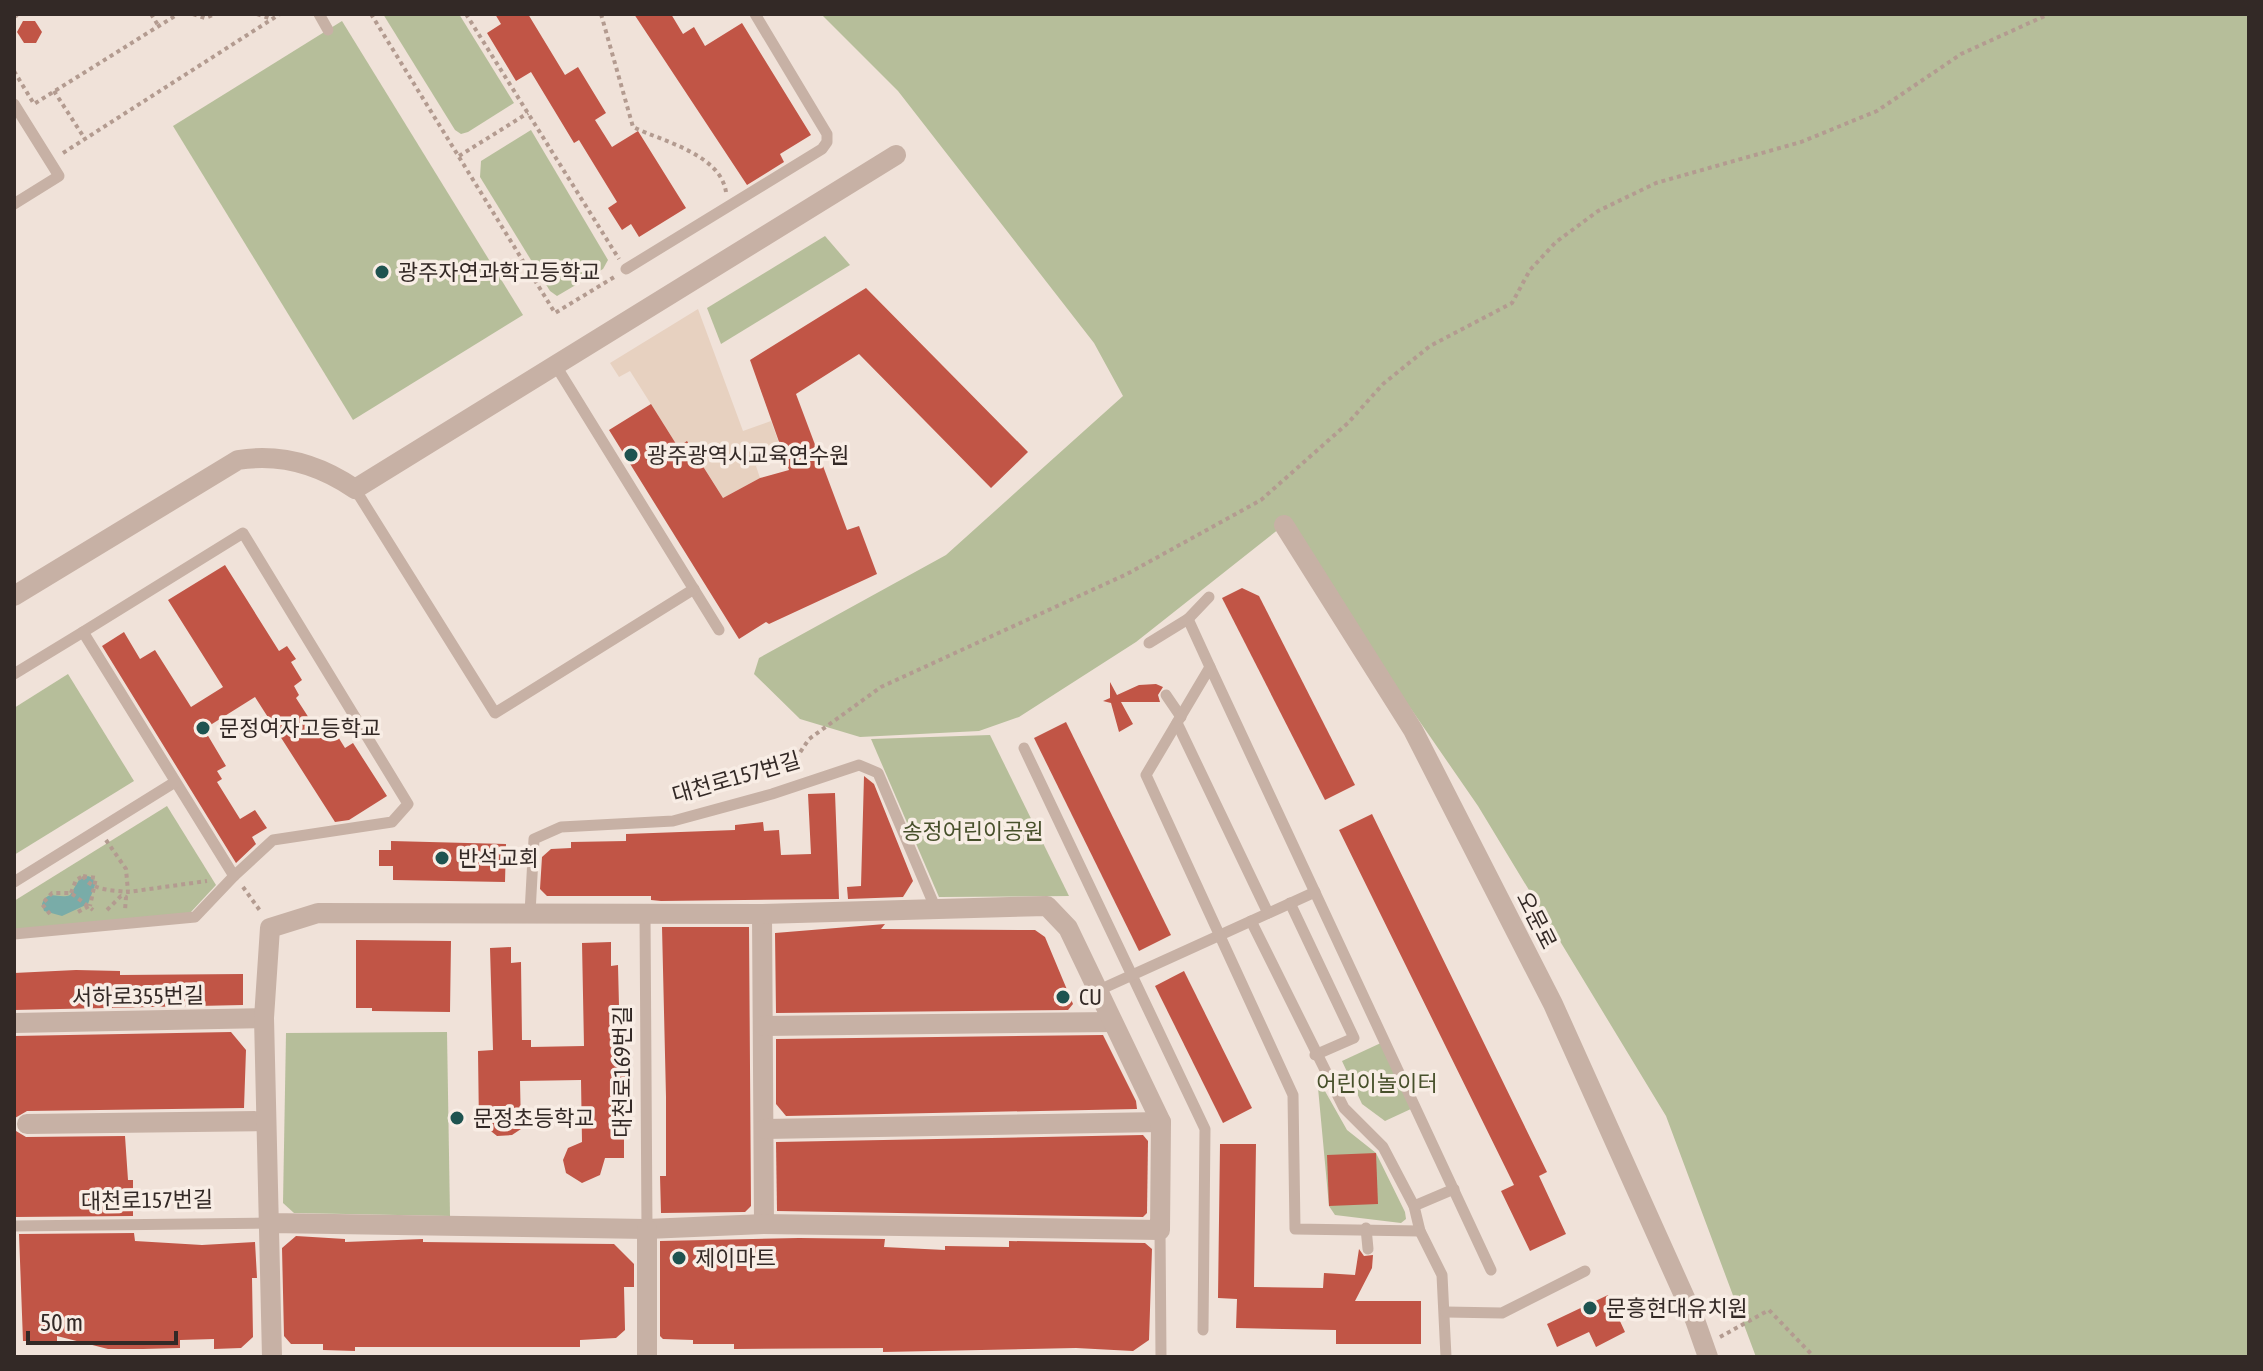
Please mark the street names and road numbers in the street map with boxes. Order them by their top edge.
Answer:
street label: 대천로157번길 [669,746,803,808]
street label: 오문로 [1512,887,1562,953]
street label: 서하로355번길 [72,982,204,1010]
street label: 대천로169번길 [609,1006,635,1138]
street label: 대천로157번길 [81,1186,213,1214]

